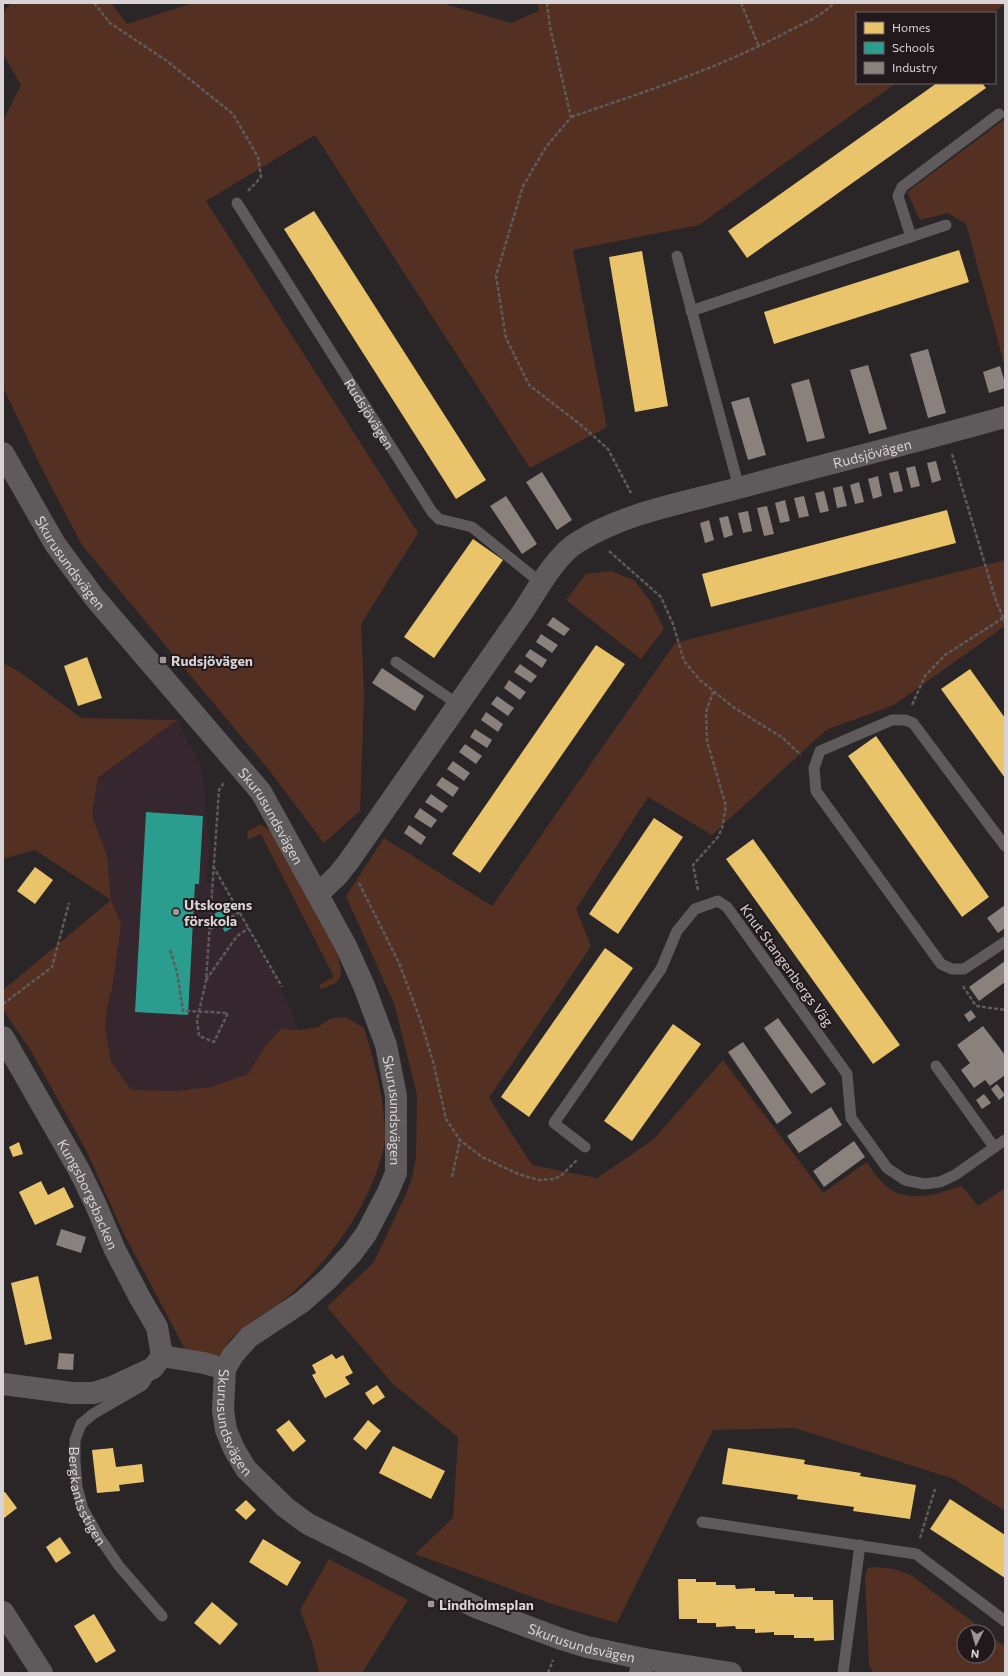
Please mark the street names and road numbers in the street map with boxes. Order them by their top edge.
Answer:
street label: Rudsjövägen [341,375,399,452]
street label: Rudsjövägen [831,434,913,471]
street label: Skurusundsvägen [32,513,109,613]
street label: Skurusundsvägen [235,764,308,867]
street label: Knut Stangenbergs Väg [737,900,837,1030]
street label: Skurusundsvägen [380,1054,405,1165]
street label: Kungsborgsbacken [55,1136,122,1252]
street label: Skurusundsvägen [214,1369,256,1479]
street label: Bergkantsstigen [67,1447,110,1548]
street label: Skurusundsvägen [526,1619,637,1665]

